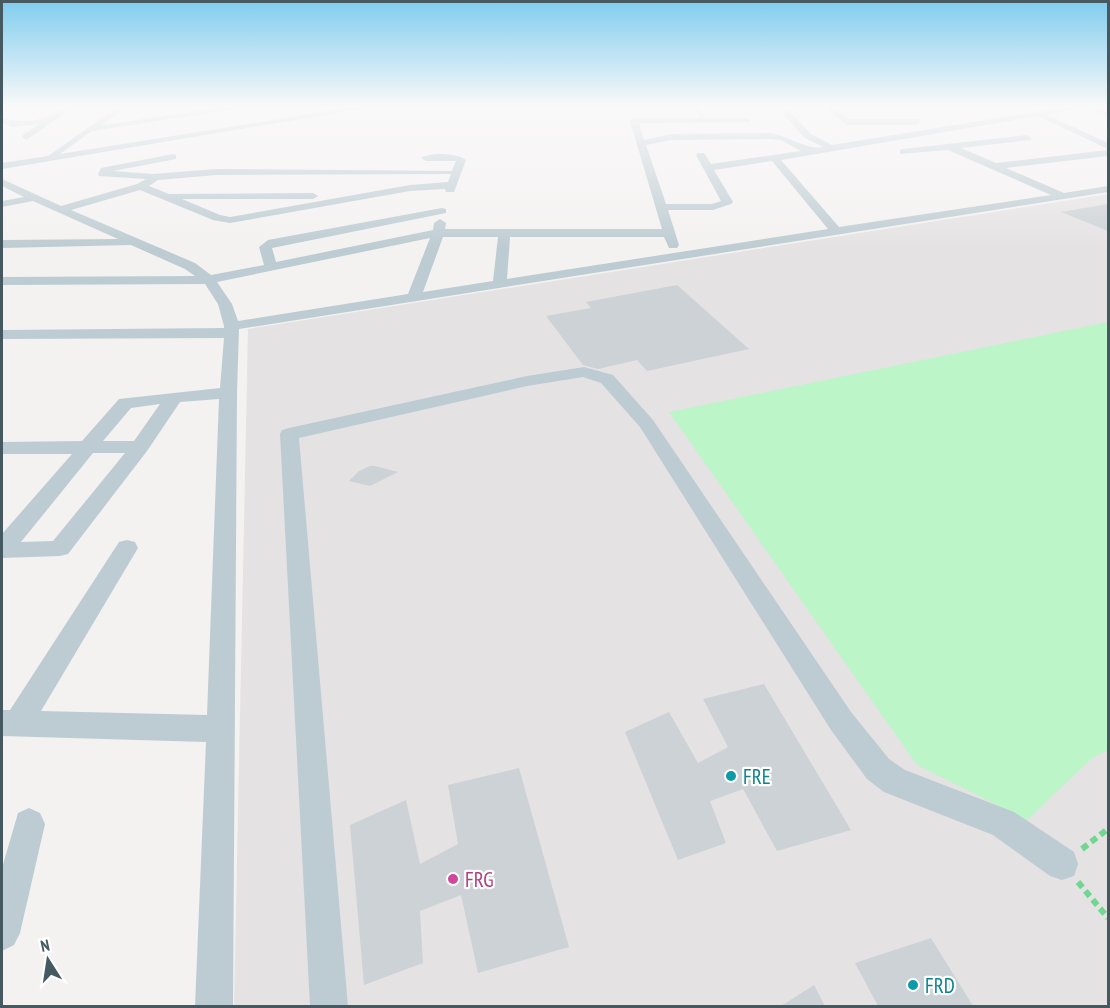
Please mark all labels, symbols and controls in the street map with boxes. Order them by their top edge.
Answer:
place label: FRE [743,763,771,790]
marker: FRE [724,769,738,783]
place label: FRG [465,866,494,893]
marker: FRG [446,872,460,886]
north arrow [18,930,78,990]
text: N [39,935,51,956]
place label: FRD [925,972,955,999]
marker: FRD [906,978,920,992]

